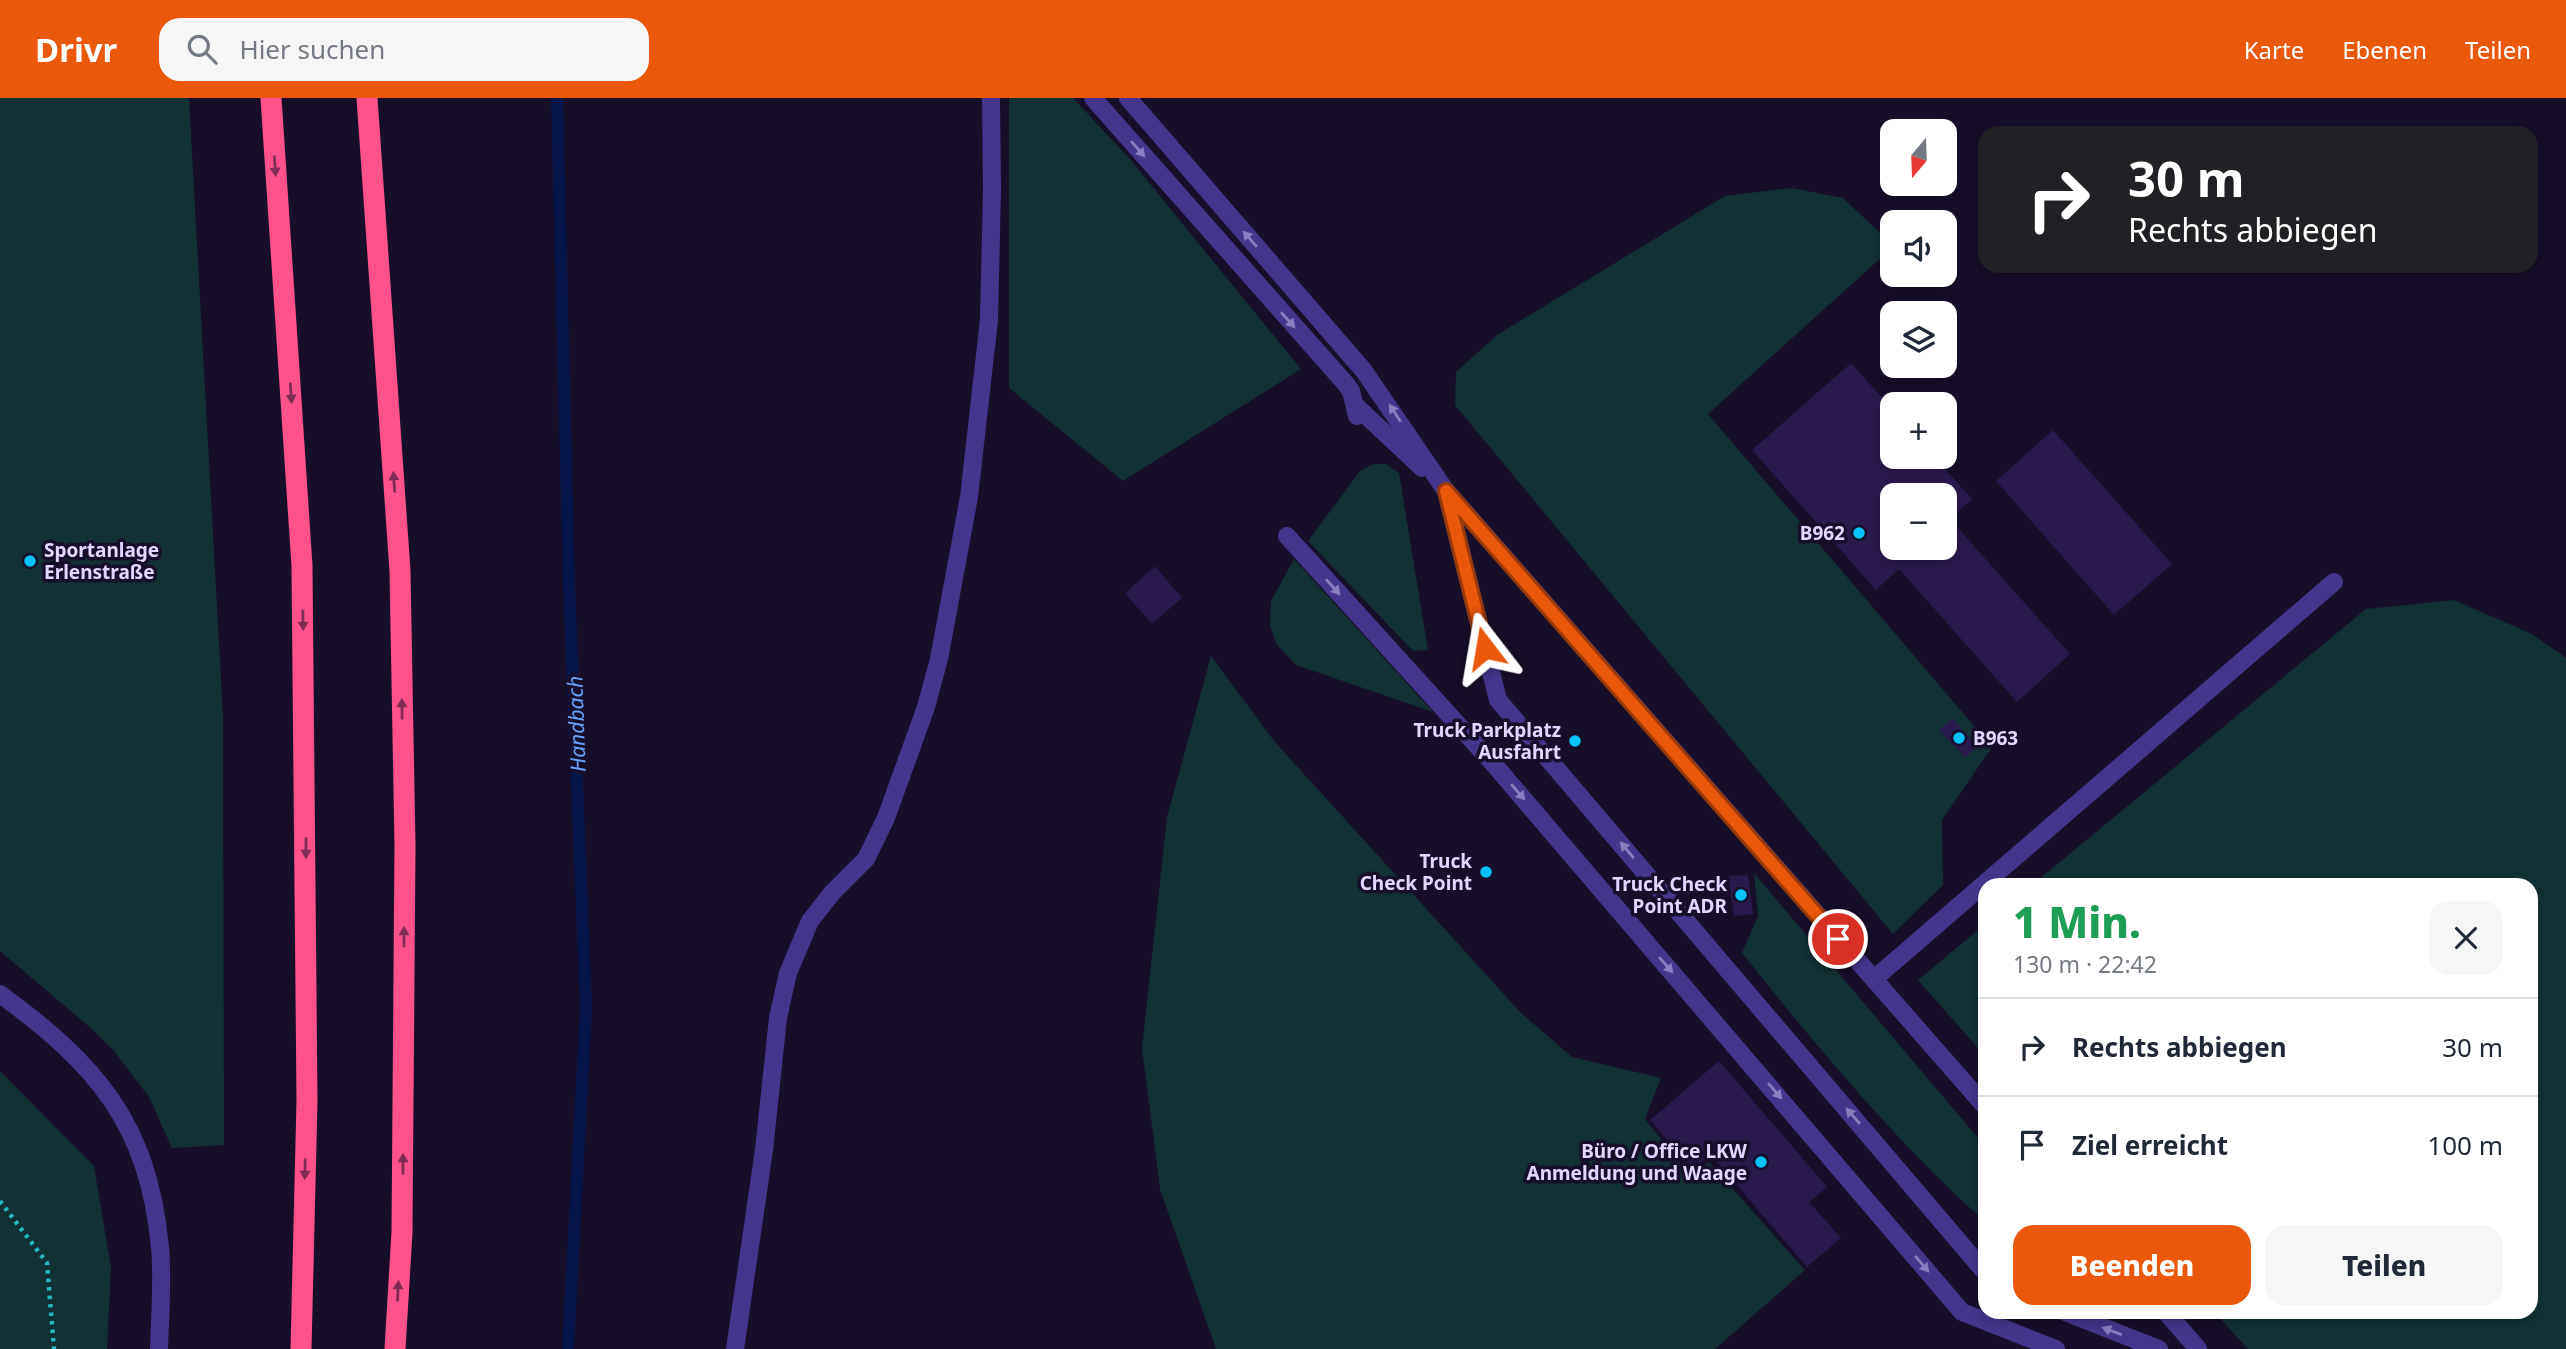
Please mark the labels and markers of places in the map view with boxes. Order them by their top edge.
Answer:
place label: B962 [1800,520,1845,546]
marker: B962 [1851,525,1867,541]
place label: Sportanlage Erlenstraße [44,537,159,585]
marker: Sportanlage Erlenstraße [22,553,38,569]
place label: Truck Parkplatz Ausfahrt [1414,717,1561,765]
place label: B963 [1973,725,2018,751]
marker: B963 [1951,730,1967,746]
marker: Truck Parkplatz Ausfahrt [1567,733,1583,749]
place label: Truck Check Point [1360,848,1472,896]
marker: Truck Check Point [1478,864,1494,880]
place label: Truck Check Point ADR [1612,871,1728,919]
marker: Truck Check Point ADR [1733,887,1749,903]
pin [1808,909,1868,969]
place label: Büro / Office LKW Anmeldung und Waage [1527,1138,1748,1186]
marker: Büro / Office LKW Anmeldung und Waage [1753,1154,1769,1170]

